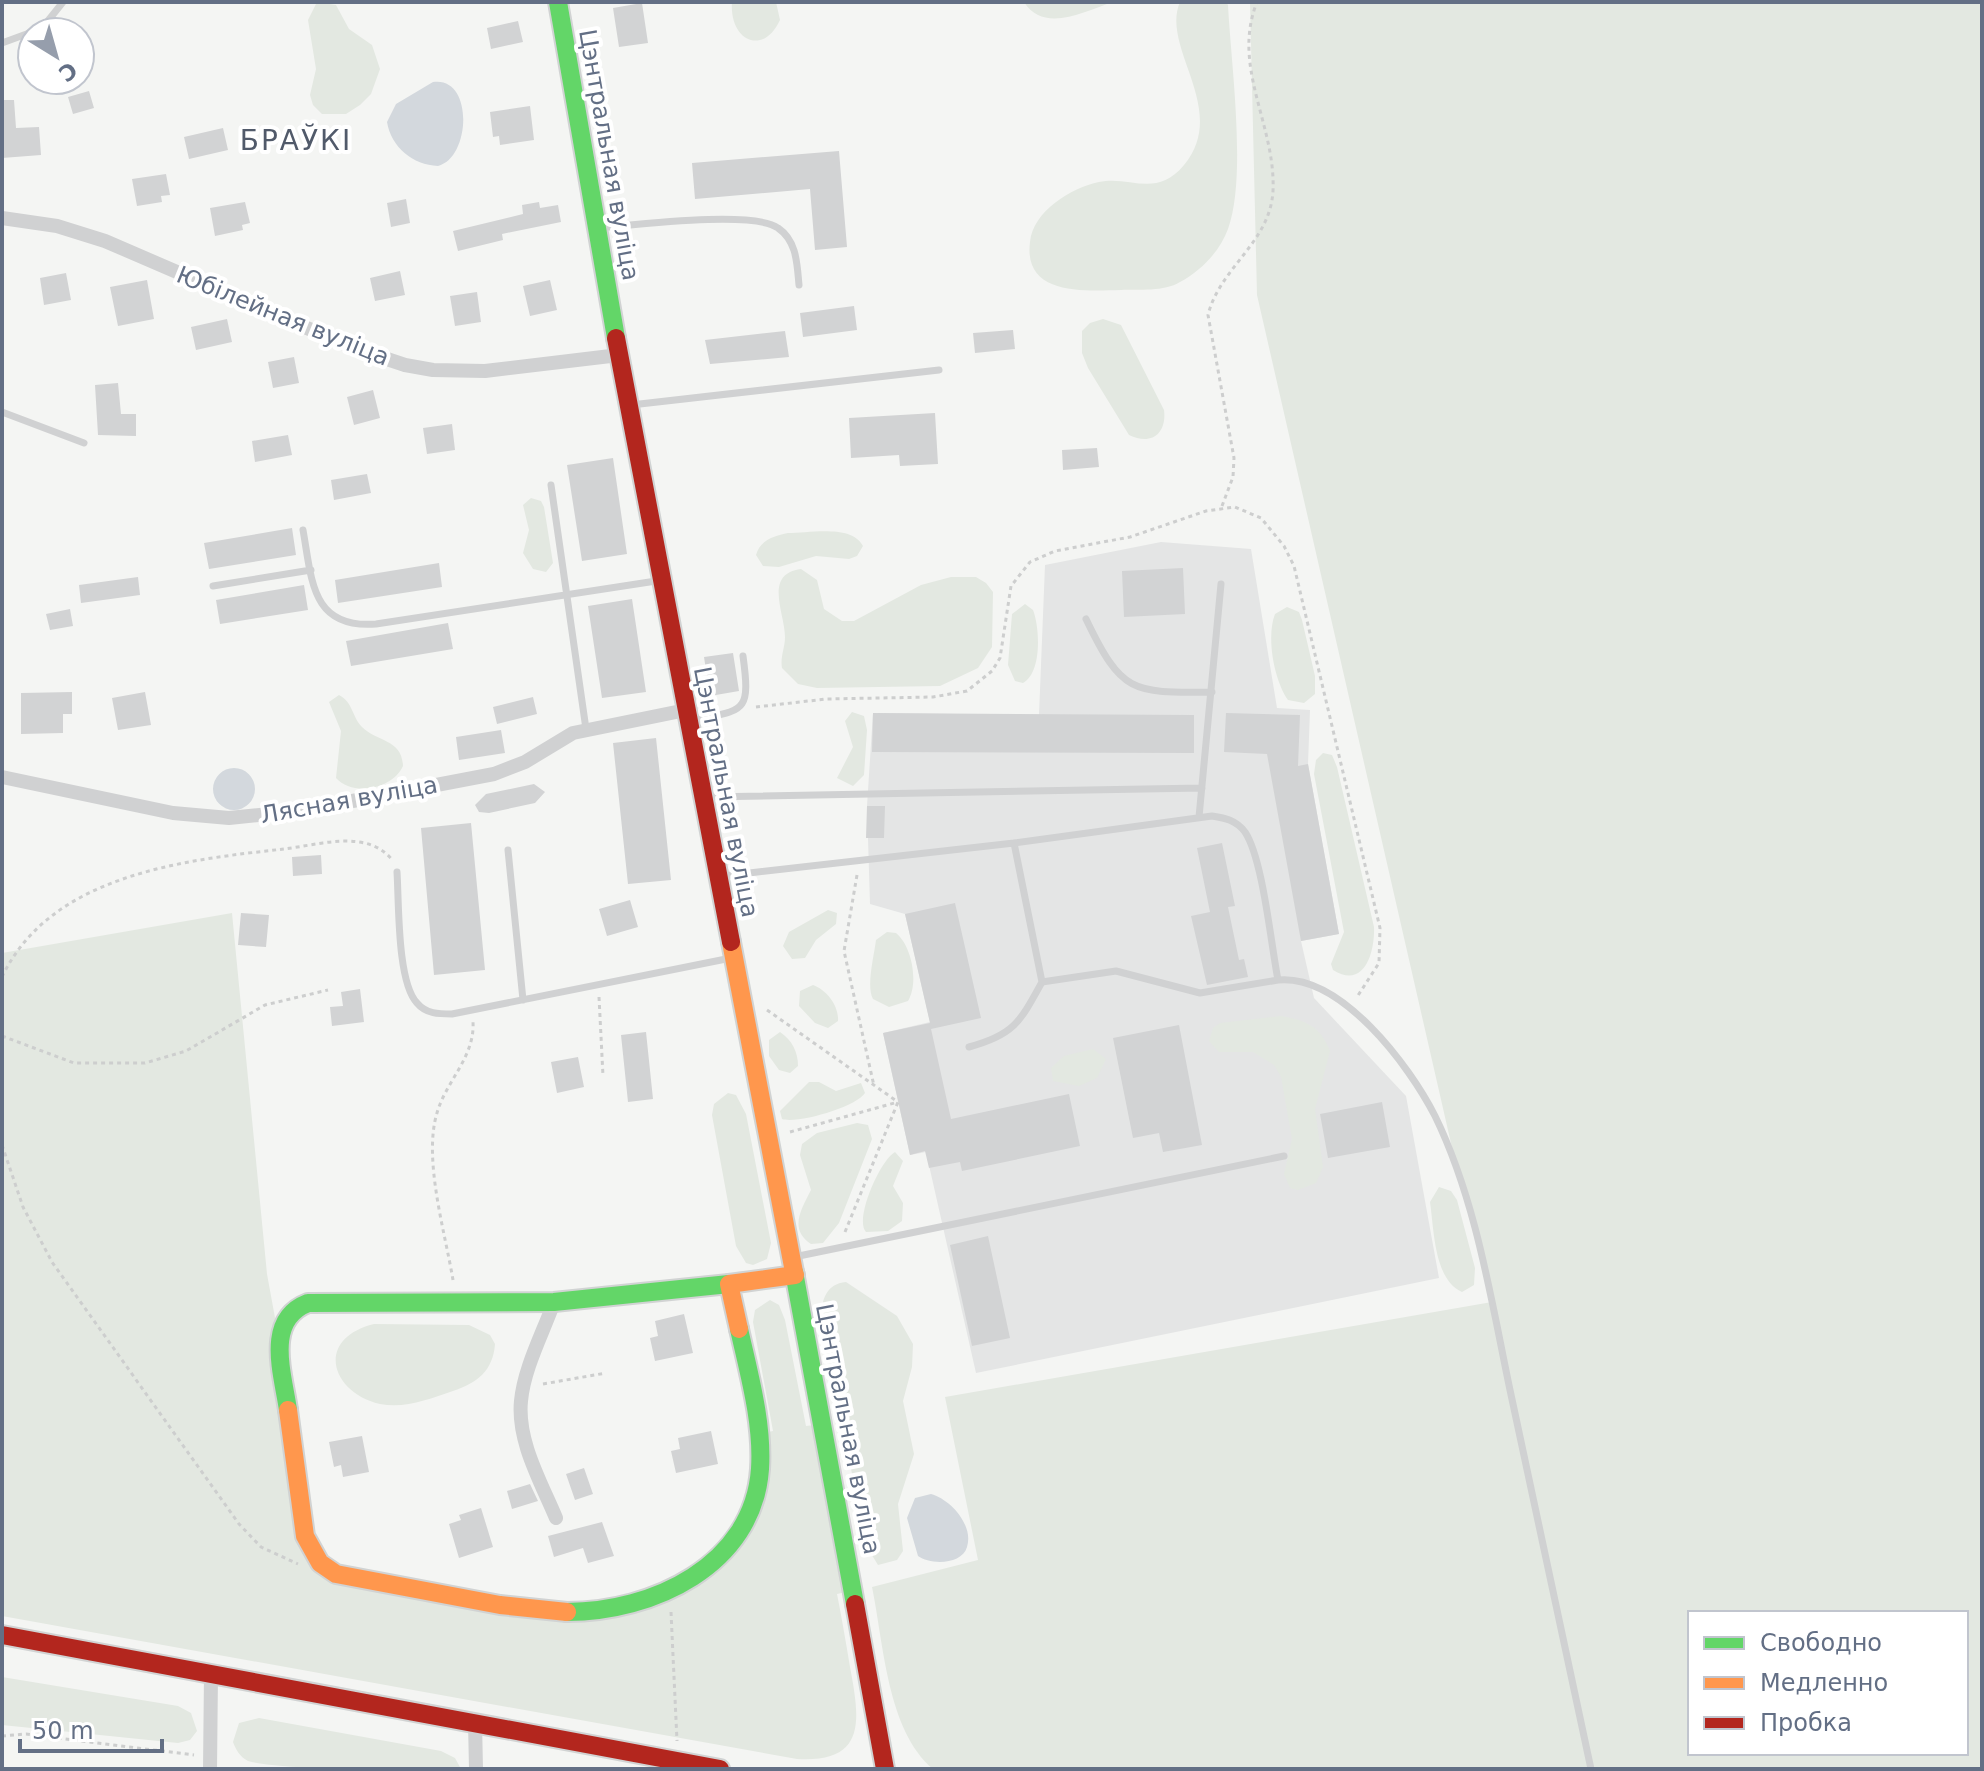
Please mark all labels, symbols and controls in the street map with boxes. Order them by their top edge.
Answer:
north arrow [16,16,96,96]
street label: Цэнтральная вуліца [573,27,645,283]
text: С [54,57,82,86]
district label: БРАЎКІ [240,123,352,157]
street label: Юбілейная вуліца [173,261,393,371]
street label: Цэнтральная вуліца [688,664,764,920]
street label: Лясная вуліца [258,771,440,829]
street label: Цэнтральная вуліца [810,1301,886,1557]
legend [1688,1611,1968,1755]
text: Свободно [1760,1629,1882,1657]
text: Медленно [1760,1669,1888,1697]
scale bar [20,1703,162,1753]
text: Пробка [1760,1709,1852,1737]
text: 50 m [32,1717,94,1745]

